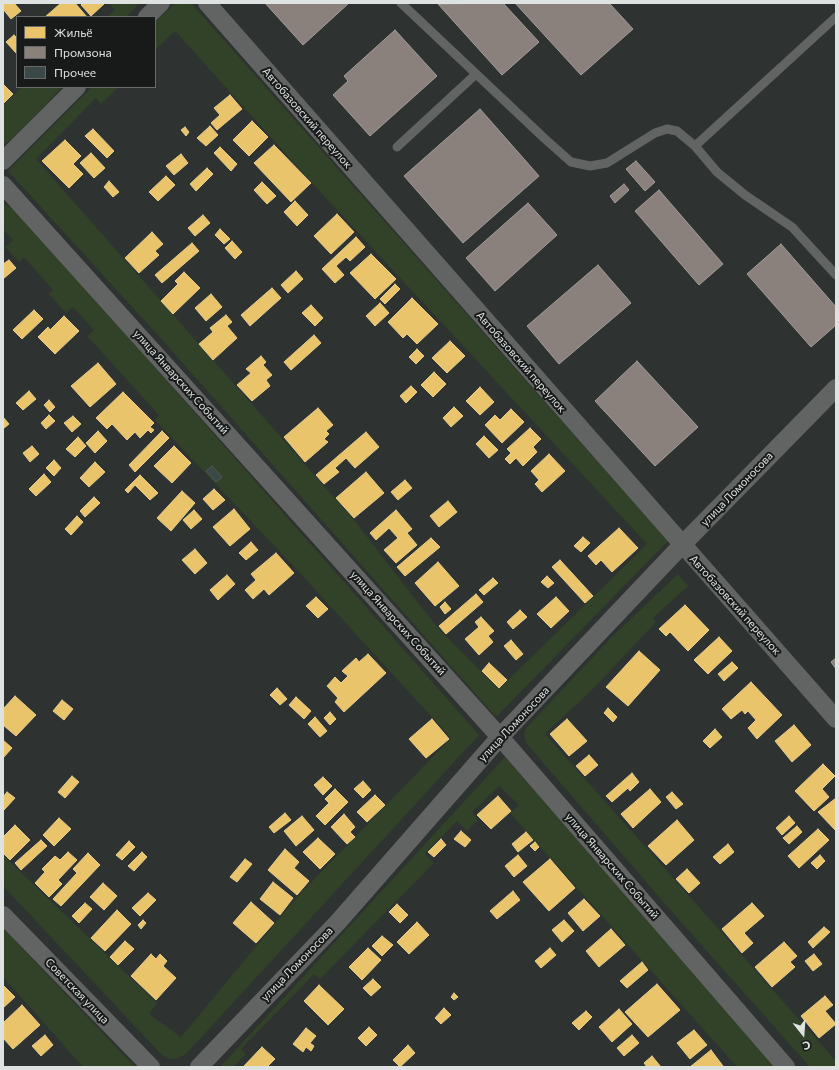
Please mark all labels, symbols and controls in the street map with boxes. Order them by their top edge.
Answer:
legend [16,16,156,88]
text: Жильё [54,25,93,39]
text: Промзона [54,45,112,59]
text: Прочее [54,65,96,79]
street label: Автобазовский переулок [260,65,354,171]
street label: Автобазовский переулок [474,309,568,415]
street label: улица Январских Событий [131,327,231,437]
street label: улица Ломоносова [698,449,776,529]
street label: Автобазовский переулок [687,552,783,658]
street label: улица Январских Событий [348,568,448,678]
street label: улица Ломоносова [476,684,552,764]
street label: улица Январских Событий [562,810,662,922]
street label: улица Ломоносова [258,924,336,1004]
street label: Советская улица [42,956,112,1026]
north arrow [783,1014,823,1054]
text: С [801,1039,812,1053]

